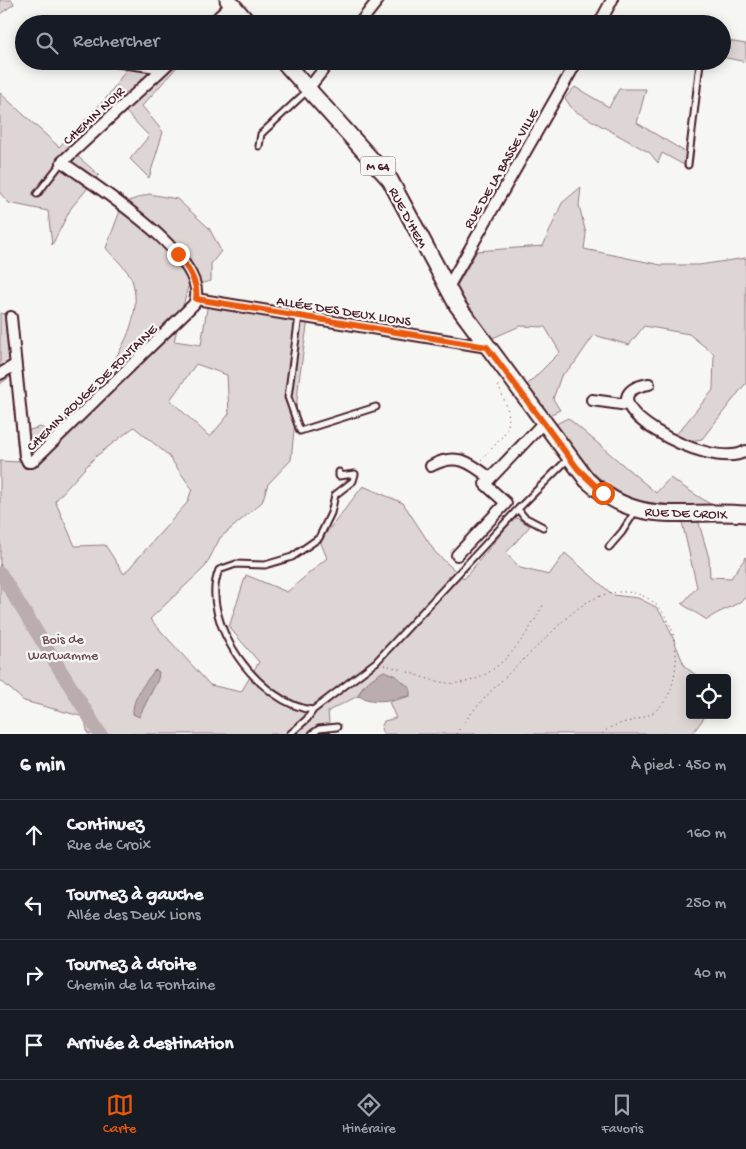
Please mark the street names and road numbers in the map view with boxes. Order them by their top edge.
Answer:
street label: CHEMIN NOIR [60,84,130,150]
street label: RUE DE LA BASSE VILLE [461,105,544,232]
road number: M 64 [360,157,396,176]
street label: RUE D'HEM [384,185,430,252]
street label: ALLÉE DES DEUX LIONS [275,293,413,332]
street label: CHEMIN ROUGE DE FONTAINE [24,321,163,456]
street label: RUE DE CROIX [644,505,728,524]

